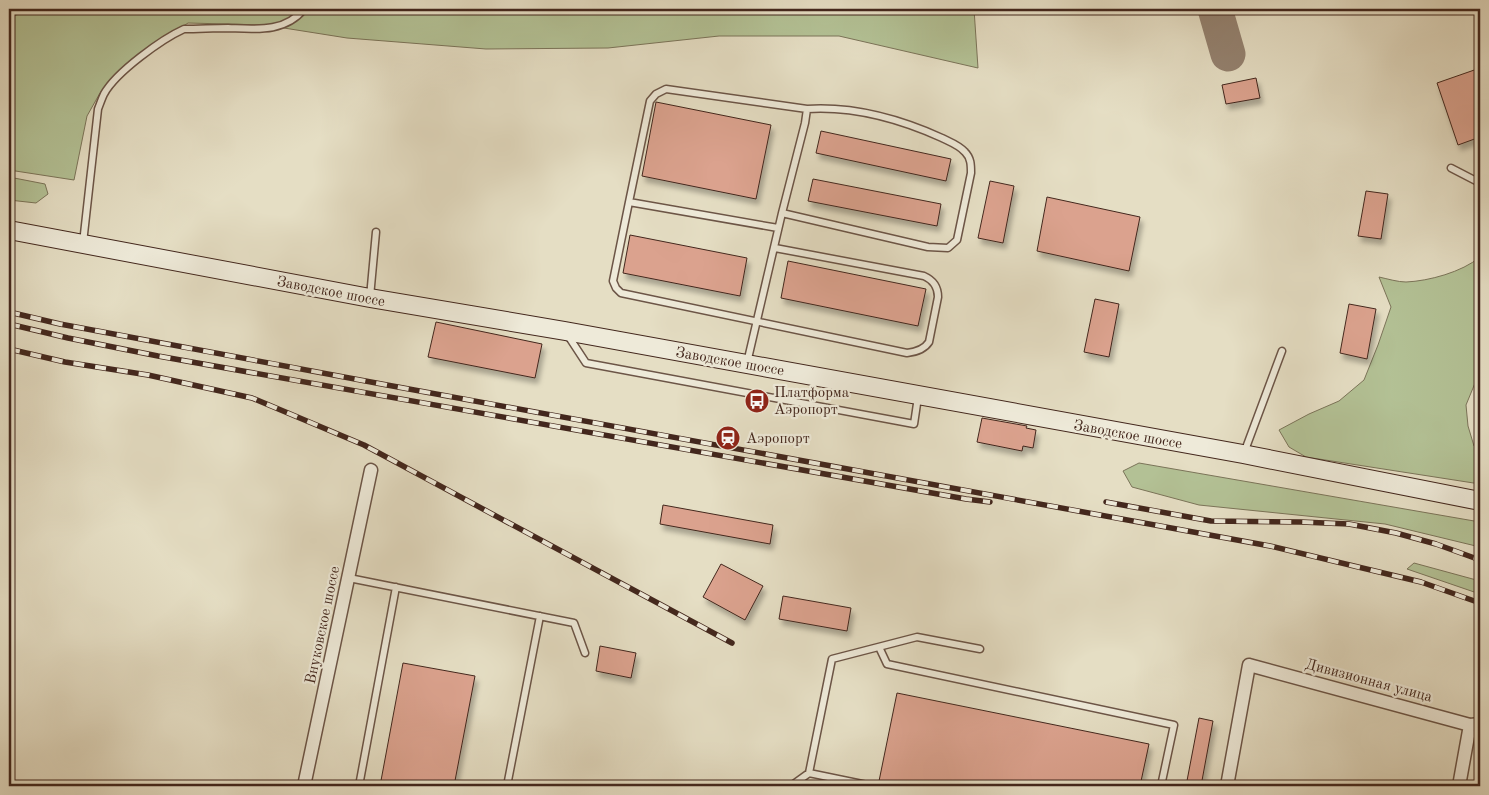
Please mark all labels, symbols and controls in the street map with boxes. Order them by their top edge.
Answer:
street label: Заводское шоссе [275,275,386,310]
street label: Заводское шоссе [674,346,785,379]
place label: Платформа Аэропорт [774,386,850,418]
bus stop icon: Платформа Аэропорт [744,388,770,414]
street label: Заводское шоссе [1072,419,1183,452]
station icon: Аэропорт [715,425,741,451]
place label: Аэропорт [746,432,810,447]
street label: Внуковское шоссе [304,565,343,686]
street label: Дивизионная улица [1304,657,1434,706]

